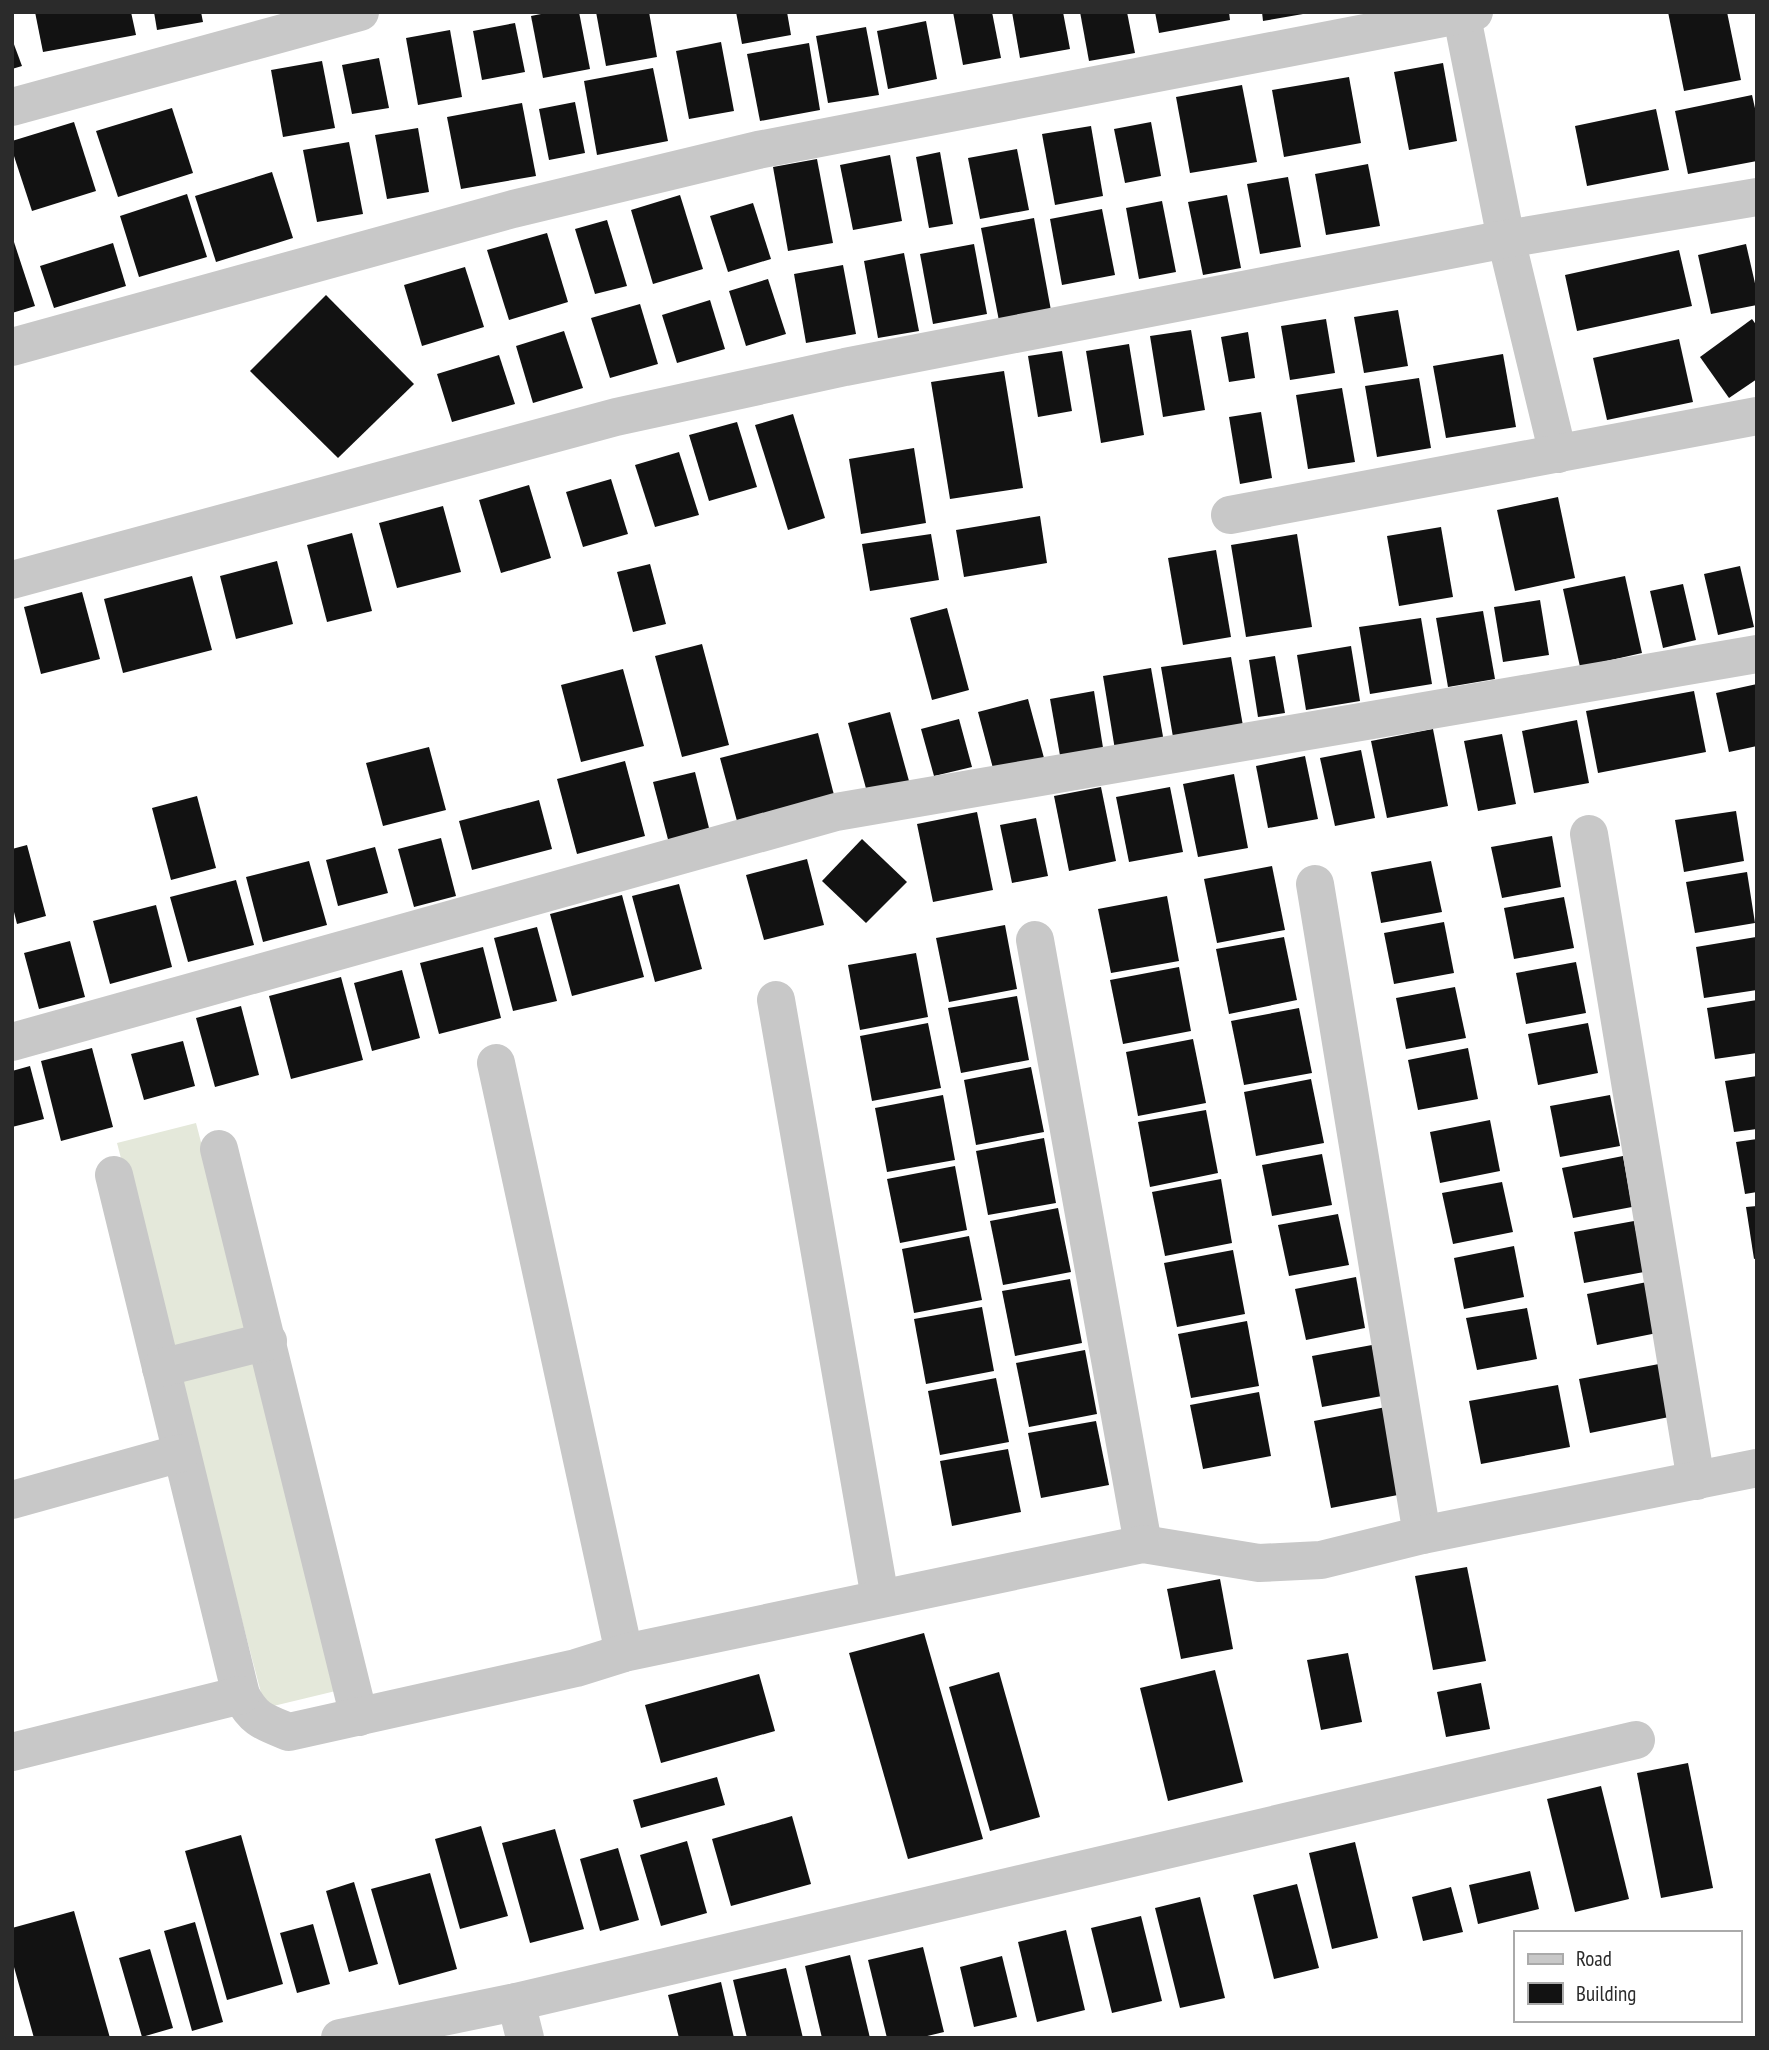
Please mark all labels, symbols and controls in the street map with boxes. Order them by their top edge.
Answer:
legend [1514,1931,1741,2022]
text: Road [1576,1945,1612,1972]
text: Building [1576,1980,1636,2007]

